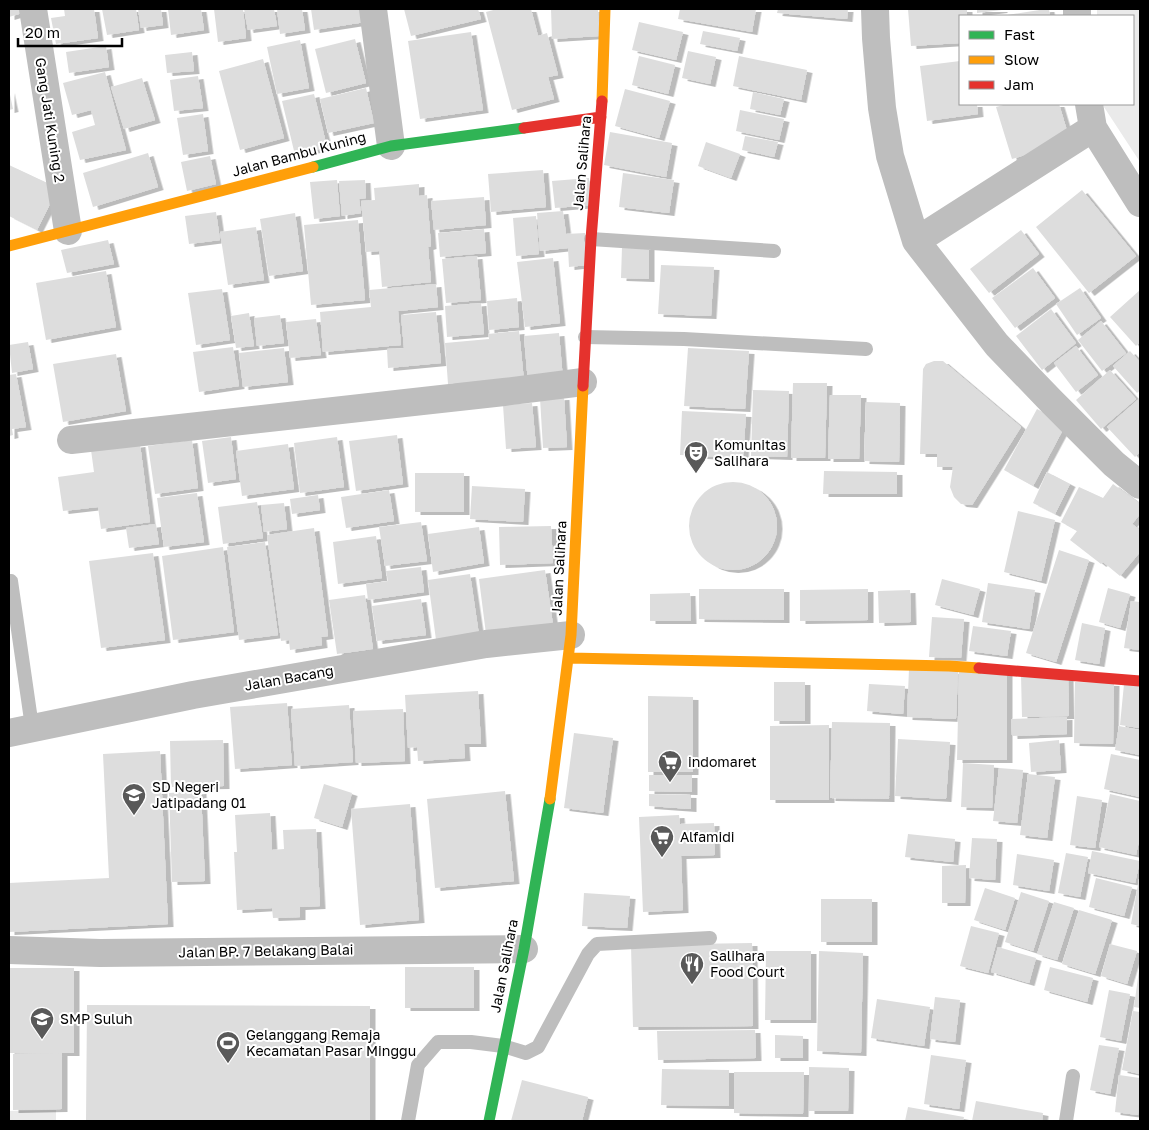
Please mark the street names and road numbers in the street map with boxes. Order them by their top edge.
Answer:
street label: Gang Jati Kuning 2 [32,56,69,183]
street label: Jalan Salihara [569,115,594,211]
street label: Jalan Bambu Kuning [230,127,368,180]
street label: Jalan Salihara [548,520,569,616]
street label: Jalan Bacang [243,661,335,694]
street label: Jalan Salihara [486,918,521,1014]
street label: Jalan BP. 7 Belakang Balai [178,940,354,961]

